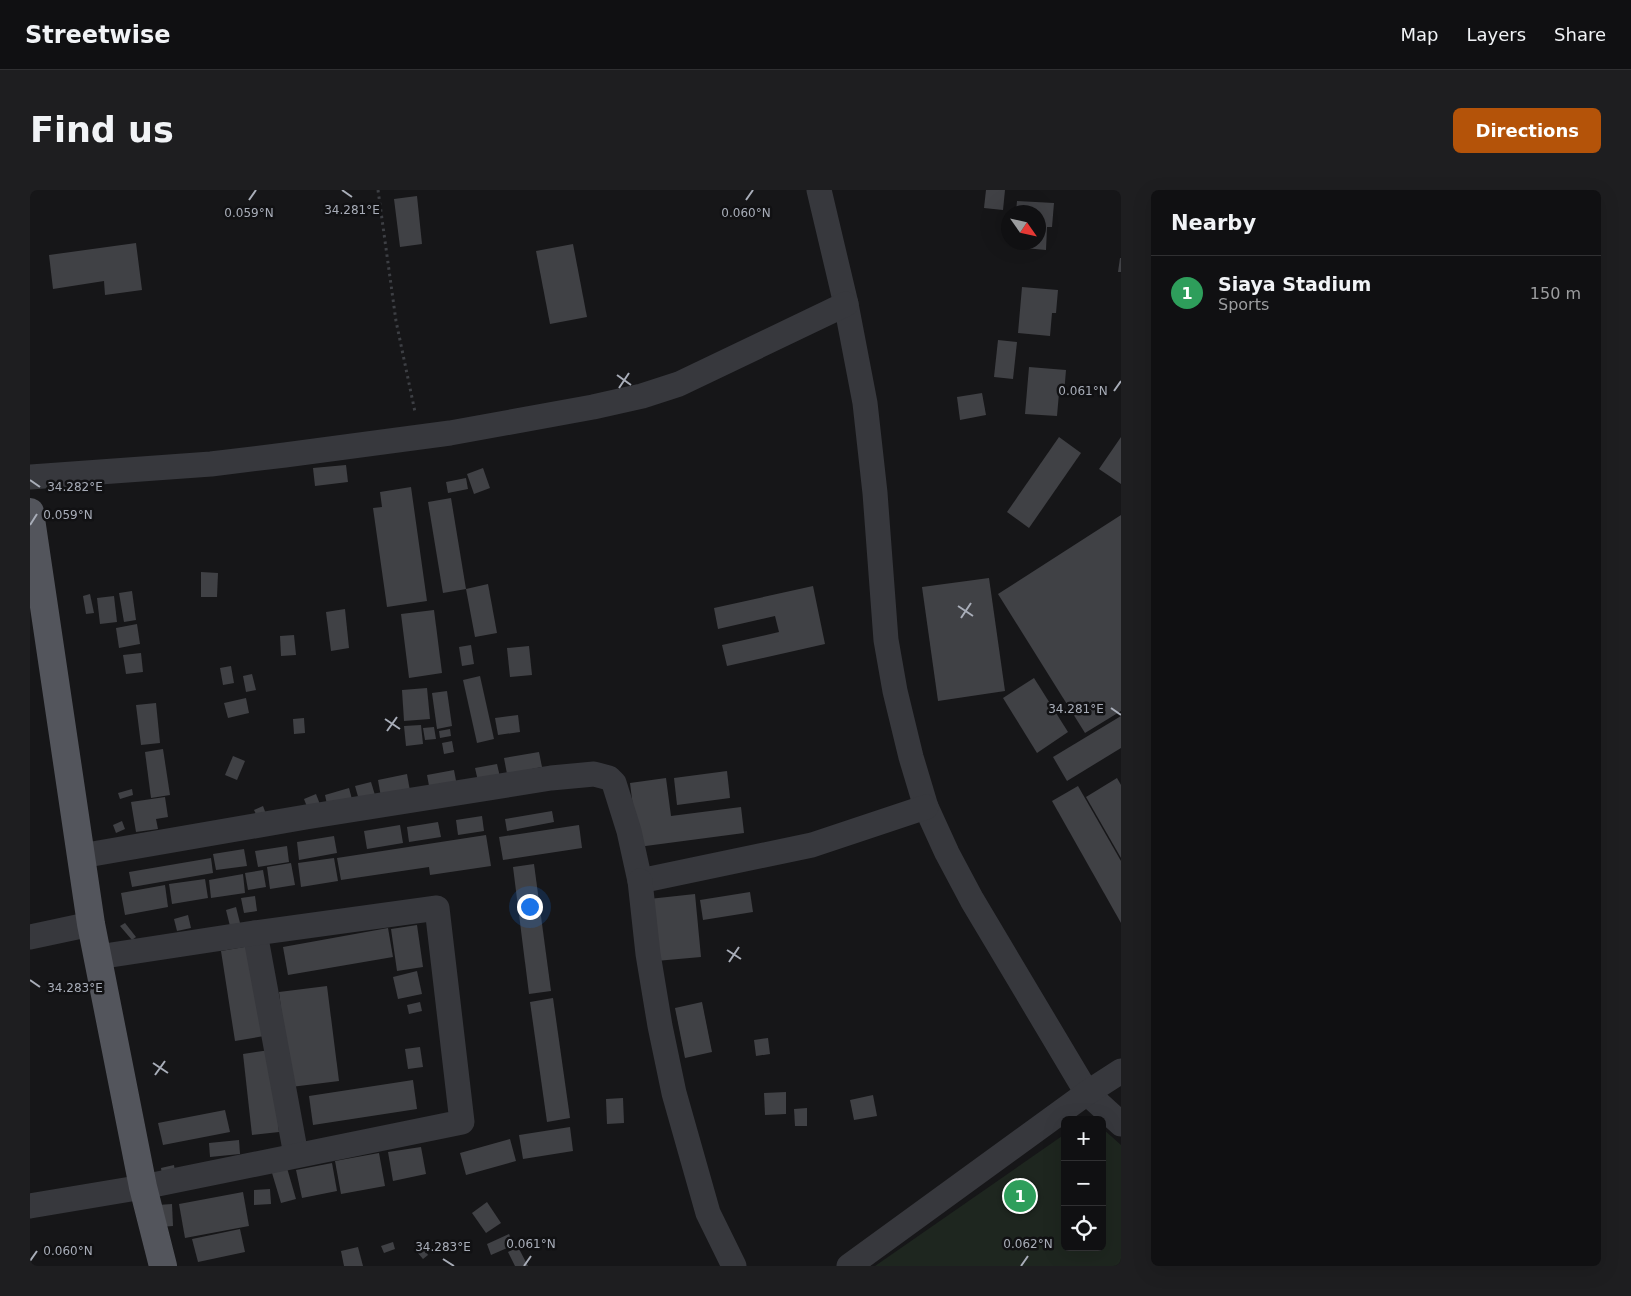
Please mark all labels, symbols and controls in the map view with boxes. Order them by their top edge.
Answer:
text: Streetwise [25,21,171,49]
text: Map [1400,24,1438,45]
text: Layers [1466,24,1526,45]
text: Share [1554,24,1606,45]
button: Directions [1453,108,1601,153]
text: Find us [30,110,174,150]
text: 34.281°E [324,203,380,217]
north arrow [1001,205,1046,250]
text: 0.059°N [224,206,274,220]
text: 0.060°N [721,206,771,220]
text: Nearby [1171,211,1256,235]
text: Siaya Stadium [1218,273,1371,295]
text: 1 [1181,284,1193,303]
text: 150 m [1530,284,1581,303]
text: Sports [1218,295,1269,314]
text: 0.061°N [1058,384,1108,398]
text: 34.282°E [47,480,103,494]
text: 0.059°N [43,508,93,522]
text: 34.281°E [1048,702,1104,716]
your location [517,894,543,920]
text: 34.283°E [47,981,103,995]
map controls [1061,1116,1106,1251]
button: + [1061,1116,1106,1161]
button: − [1061,1161,1106,1206]
pin: 1 [1004,1177,1036,1215]
button: locate [1061,1206,1106,1251]
text: 0.061°N [506,1237,556,1251]
text: 0.062°N [1003,1237,1053,1251]
text: 34.283°E [415,1240,471,1254]
text: 0.060°N [43,1244,93,1258]

